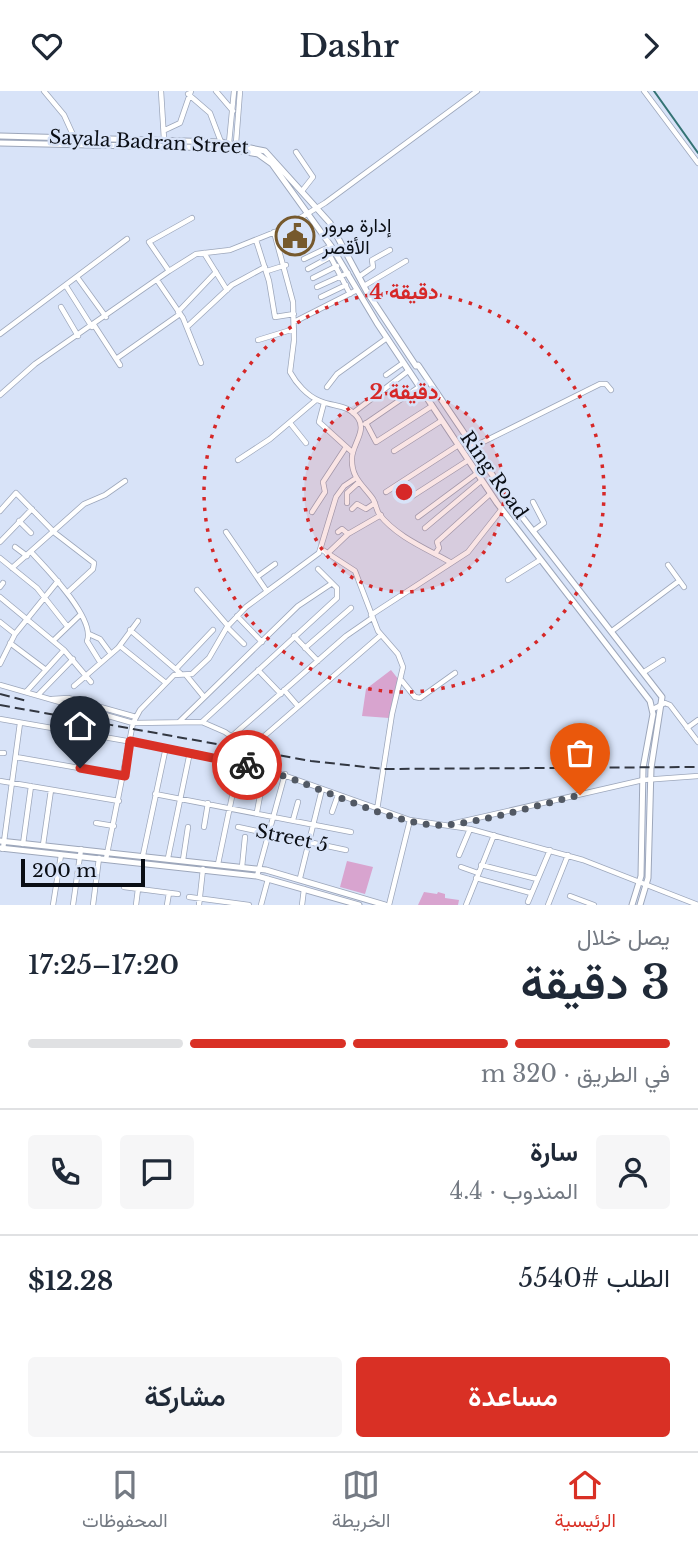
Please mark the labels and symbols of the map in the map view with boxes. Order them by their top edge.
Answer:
street label: Sayala Badran Street [49,125,250,159]
place label: إدارة مرور الأقصر [321,214,391,259]
public building icon: إدارة مرور الأقصر [274,215,316,257]
text: 4 دقيقة [369,279,439,305]
text: 2 دقيقة [370,379,438,405]
street label: Ring Road [455,427,533,523]
centre of rings [392,480,416,504]
pin [50,696,110,768]
pin [550,723,610,795]
courier [212,730,282,800]
street label: Street 5 [254,819,330,857]
scale bar [21,856,145,888]

